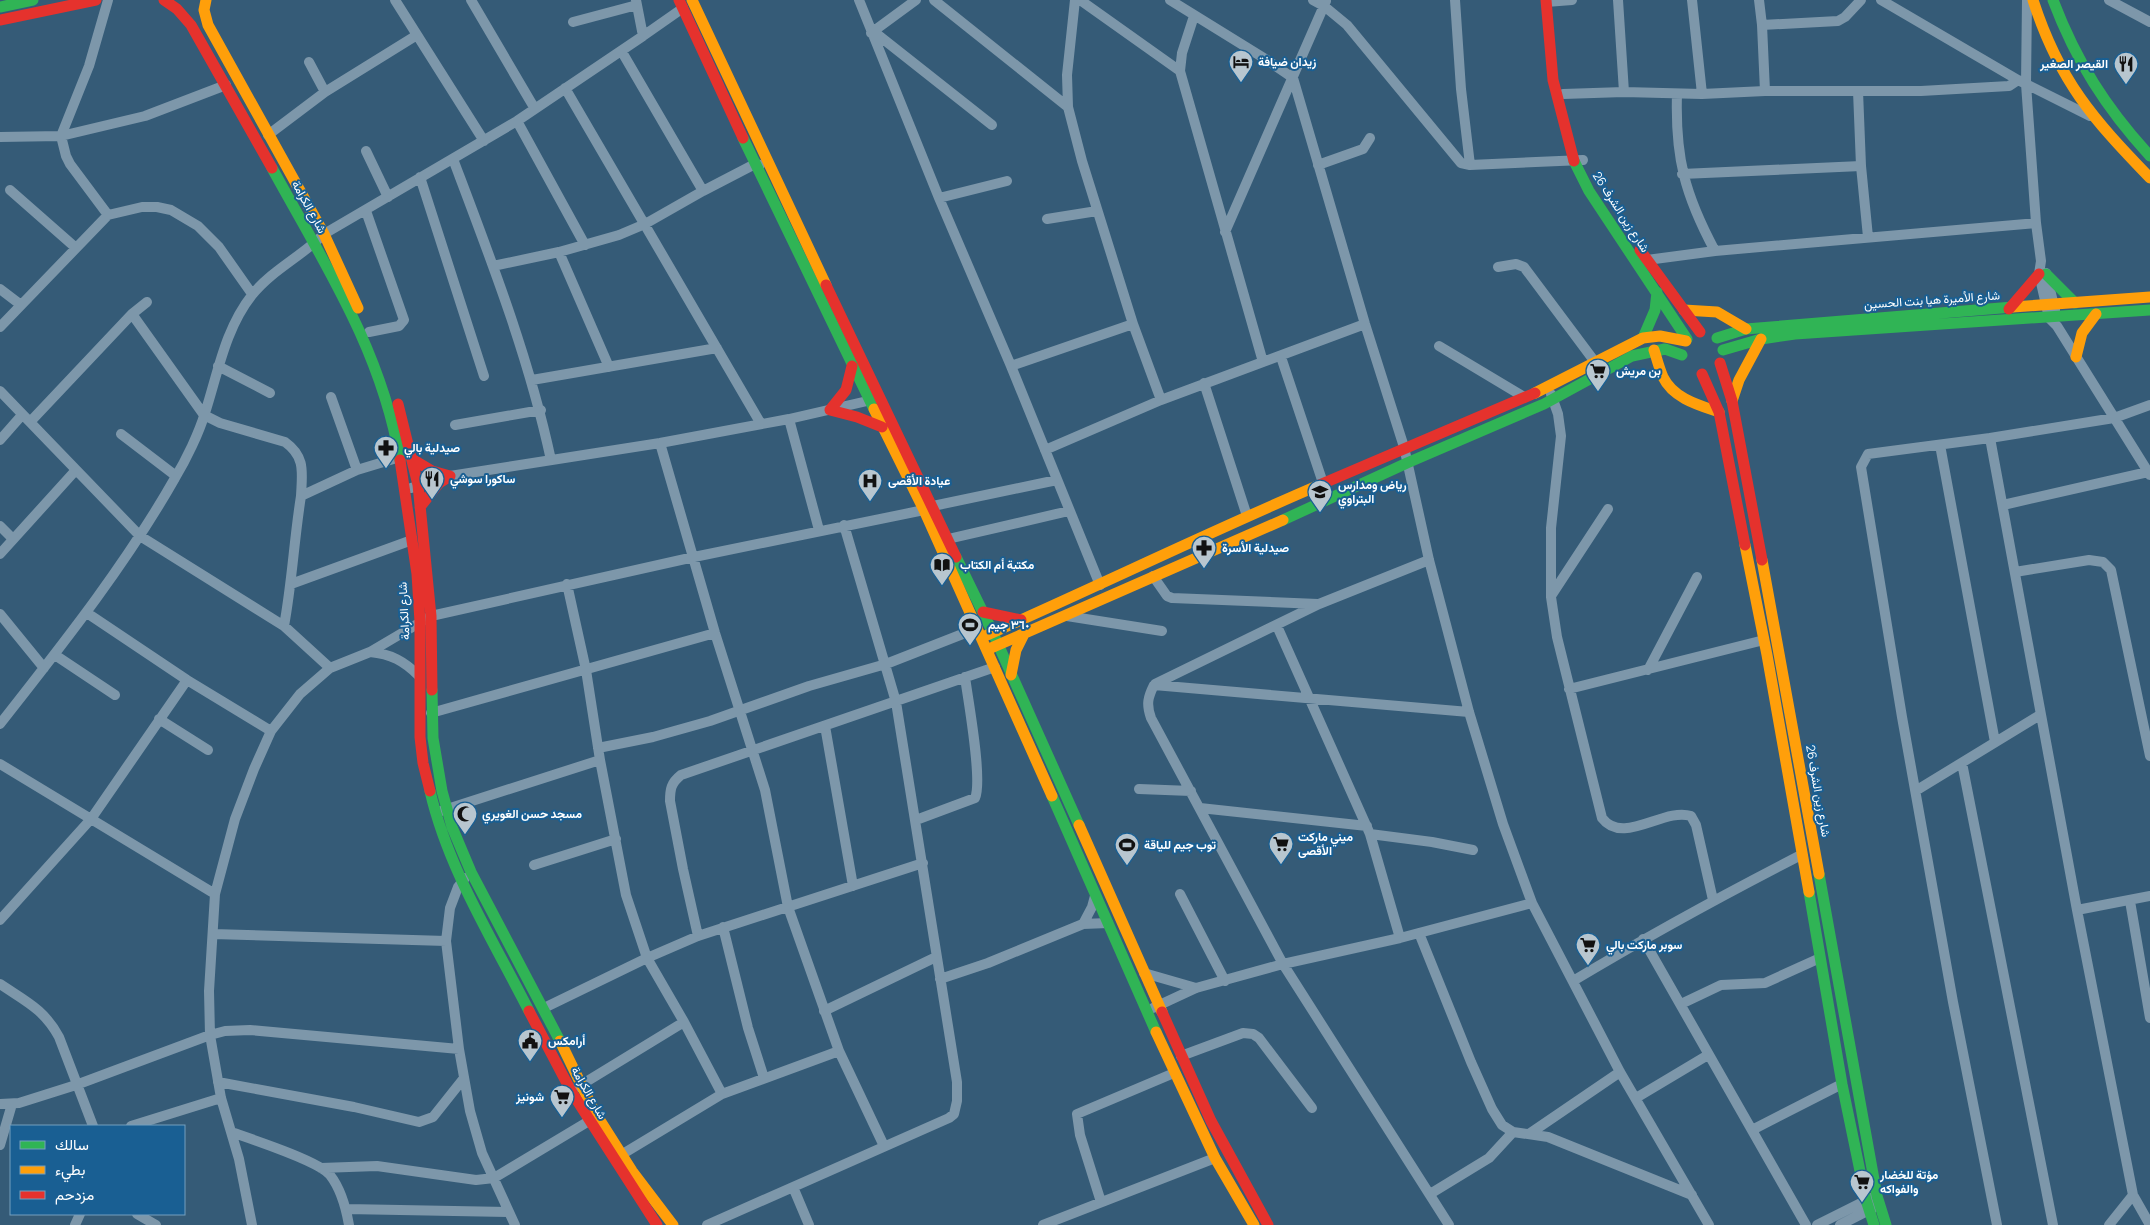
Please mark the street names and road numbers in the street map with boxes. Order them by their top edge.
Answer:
street label: شارع زين الشرف 26 [1588,168,1654,256]
street label: شارع الكرامة [287,177,331,237]
street label: شارع الأميرة هيا بنت الحسين [1863,286,2001,314]
street label: شارع الكرامة [393,582,415,640]
street label: شارع زين الشرف 26 [1801,744,1835,838]
street label: شارع الكرامة [567,1063,611,1123]

